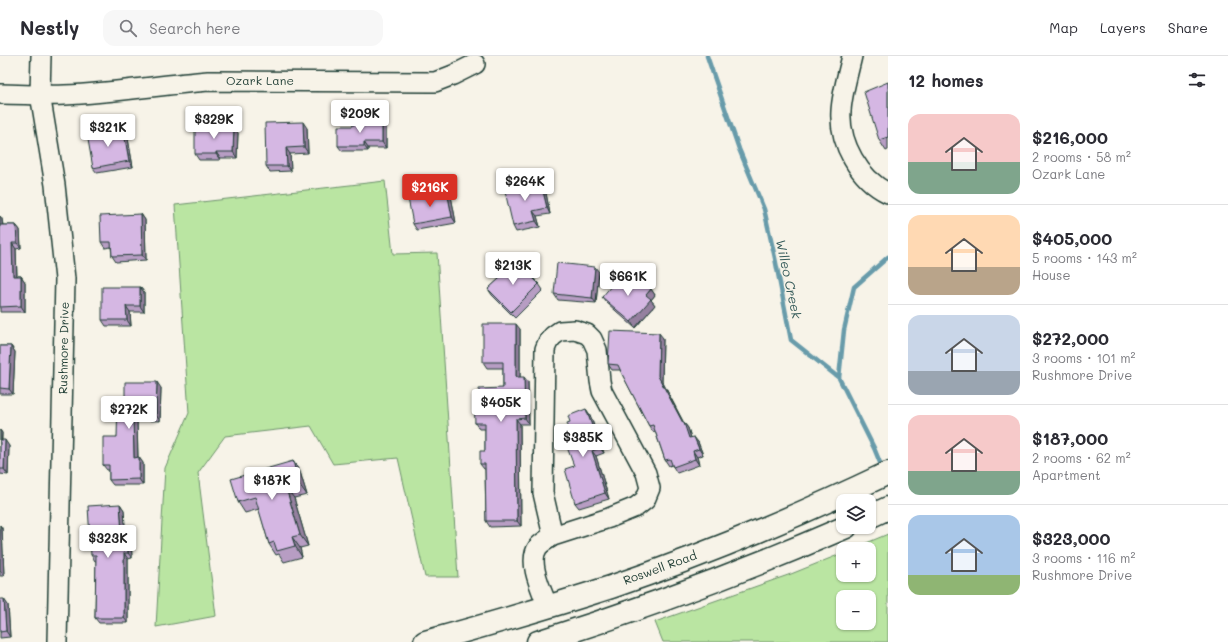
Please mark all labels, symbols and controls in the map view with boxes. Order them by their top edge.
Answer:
search box [103,10,383,46]
text: Nestly [20,15,79,40]
icon: search [117,17,139,39]
text: Search here [149,18,240,38]
text: Map [1049,18,1078,37]
text: Layers [1100,18,1146,37]
text: Share [1168,18,1208,37]
text: 12 homes [908,69,984,91]
icon: filters [1186,69,1208,91]
street label: Ozark Lane [226,72,294,88]
pin: $209K [332,100,388,134]
text: $209K [340,104,380,121]
pin: $329K [186,106,242,140]
text: $329K [194,110,234,127]
pin: $321K [80,114,136,148]
text: $321K [89,118,127,135]
text: $216,000 [1032,126,1108,148]
icon: home [940,130,988,178]
text: 2 rooms · 58 m² [1032,148,1131,165]
text: Ozark Lane [1032,165,1105,182]
pin: $264K [497,168,553,202]
text: $264K [505,172,545,189]
pin: $216K [402,174,458,208]
text: $216K [411,178,449,195]
text: $405,000 [1032,227,1112,249]
icon: home [940,231,988,279]
water label: Willeo Creek [773,238,806,321]
text: 5 rooms · 143 m² [1032,249,1137,266]
pin: $213K [485,252,541,286]
text: $213K [494,256,532,273]
pin: $661K [600,263,656,297]
text: House [1032,266,1070,283]
text: $661K [609,267,647,284]
street label: Rushmore Drive [54,302,72,394]
text: $272,000 [1032,327,1109,349]
icon: home [940,331,988,379]
text: 3 rooms · 101 m² [1032,349,1135,366]
text: Rushmore Drive [1032,366,1132,383]
pin: $405K [473,389,529,423]
text: $405K [481,393,521,410]
pin: $272K [101,396,157,430]
text: $272K [110,400,148,417]
pin: $385K [555,424,611,458]
text: $187,000 [1032,427,1108,449]
text: $385K [563,428,603,445]
icon: home [940,431,988,479]
text: 2 rooms · 62 m² [1032,449,1131,466]
text: Apartment [1032,466,1101,483]
pin: $187K [244,467,300,501]
text: $187K [253,471,291,488]
map controls [836,494,876,630]
button: layers [836,494,876,534]
pin: $323K [80,525,136,559]
text: $323,000 [1032,527,1110,549]
text: $323K [88,529,128,546]
icon: home [940,531,988,579]
button: + [836,542,876,582]
street label: Roswell Road [621,546,699,588]
text: 3 rooms · 116 m² [1032,549,1135,566]
text: Rushmore Drive [1032,566,1132,583]
button: − [836,590,876,630]

